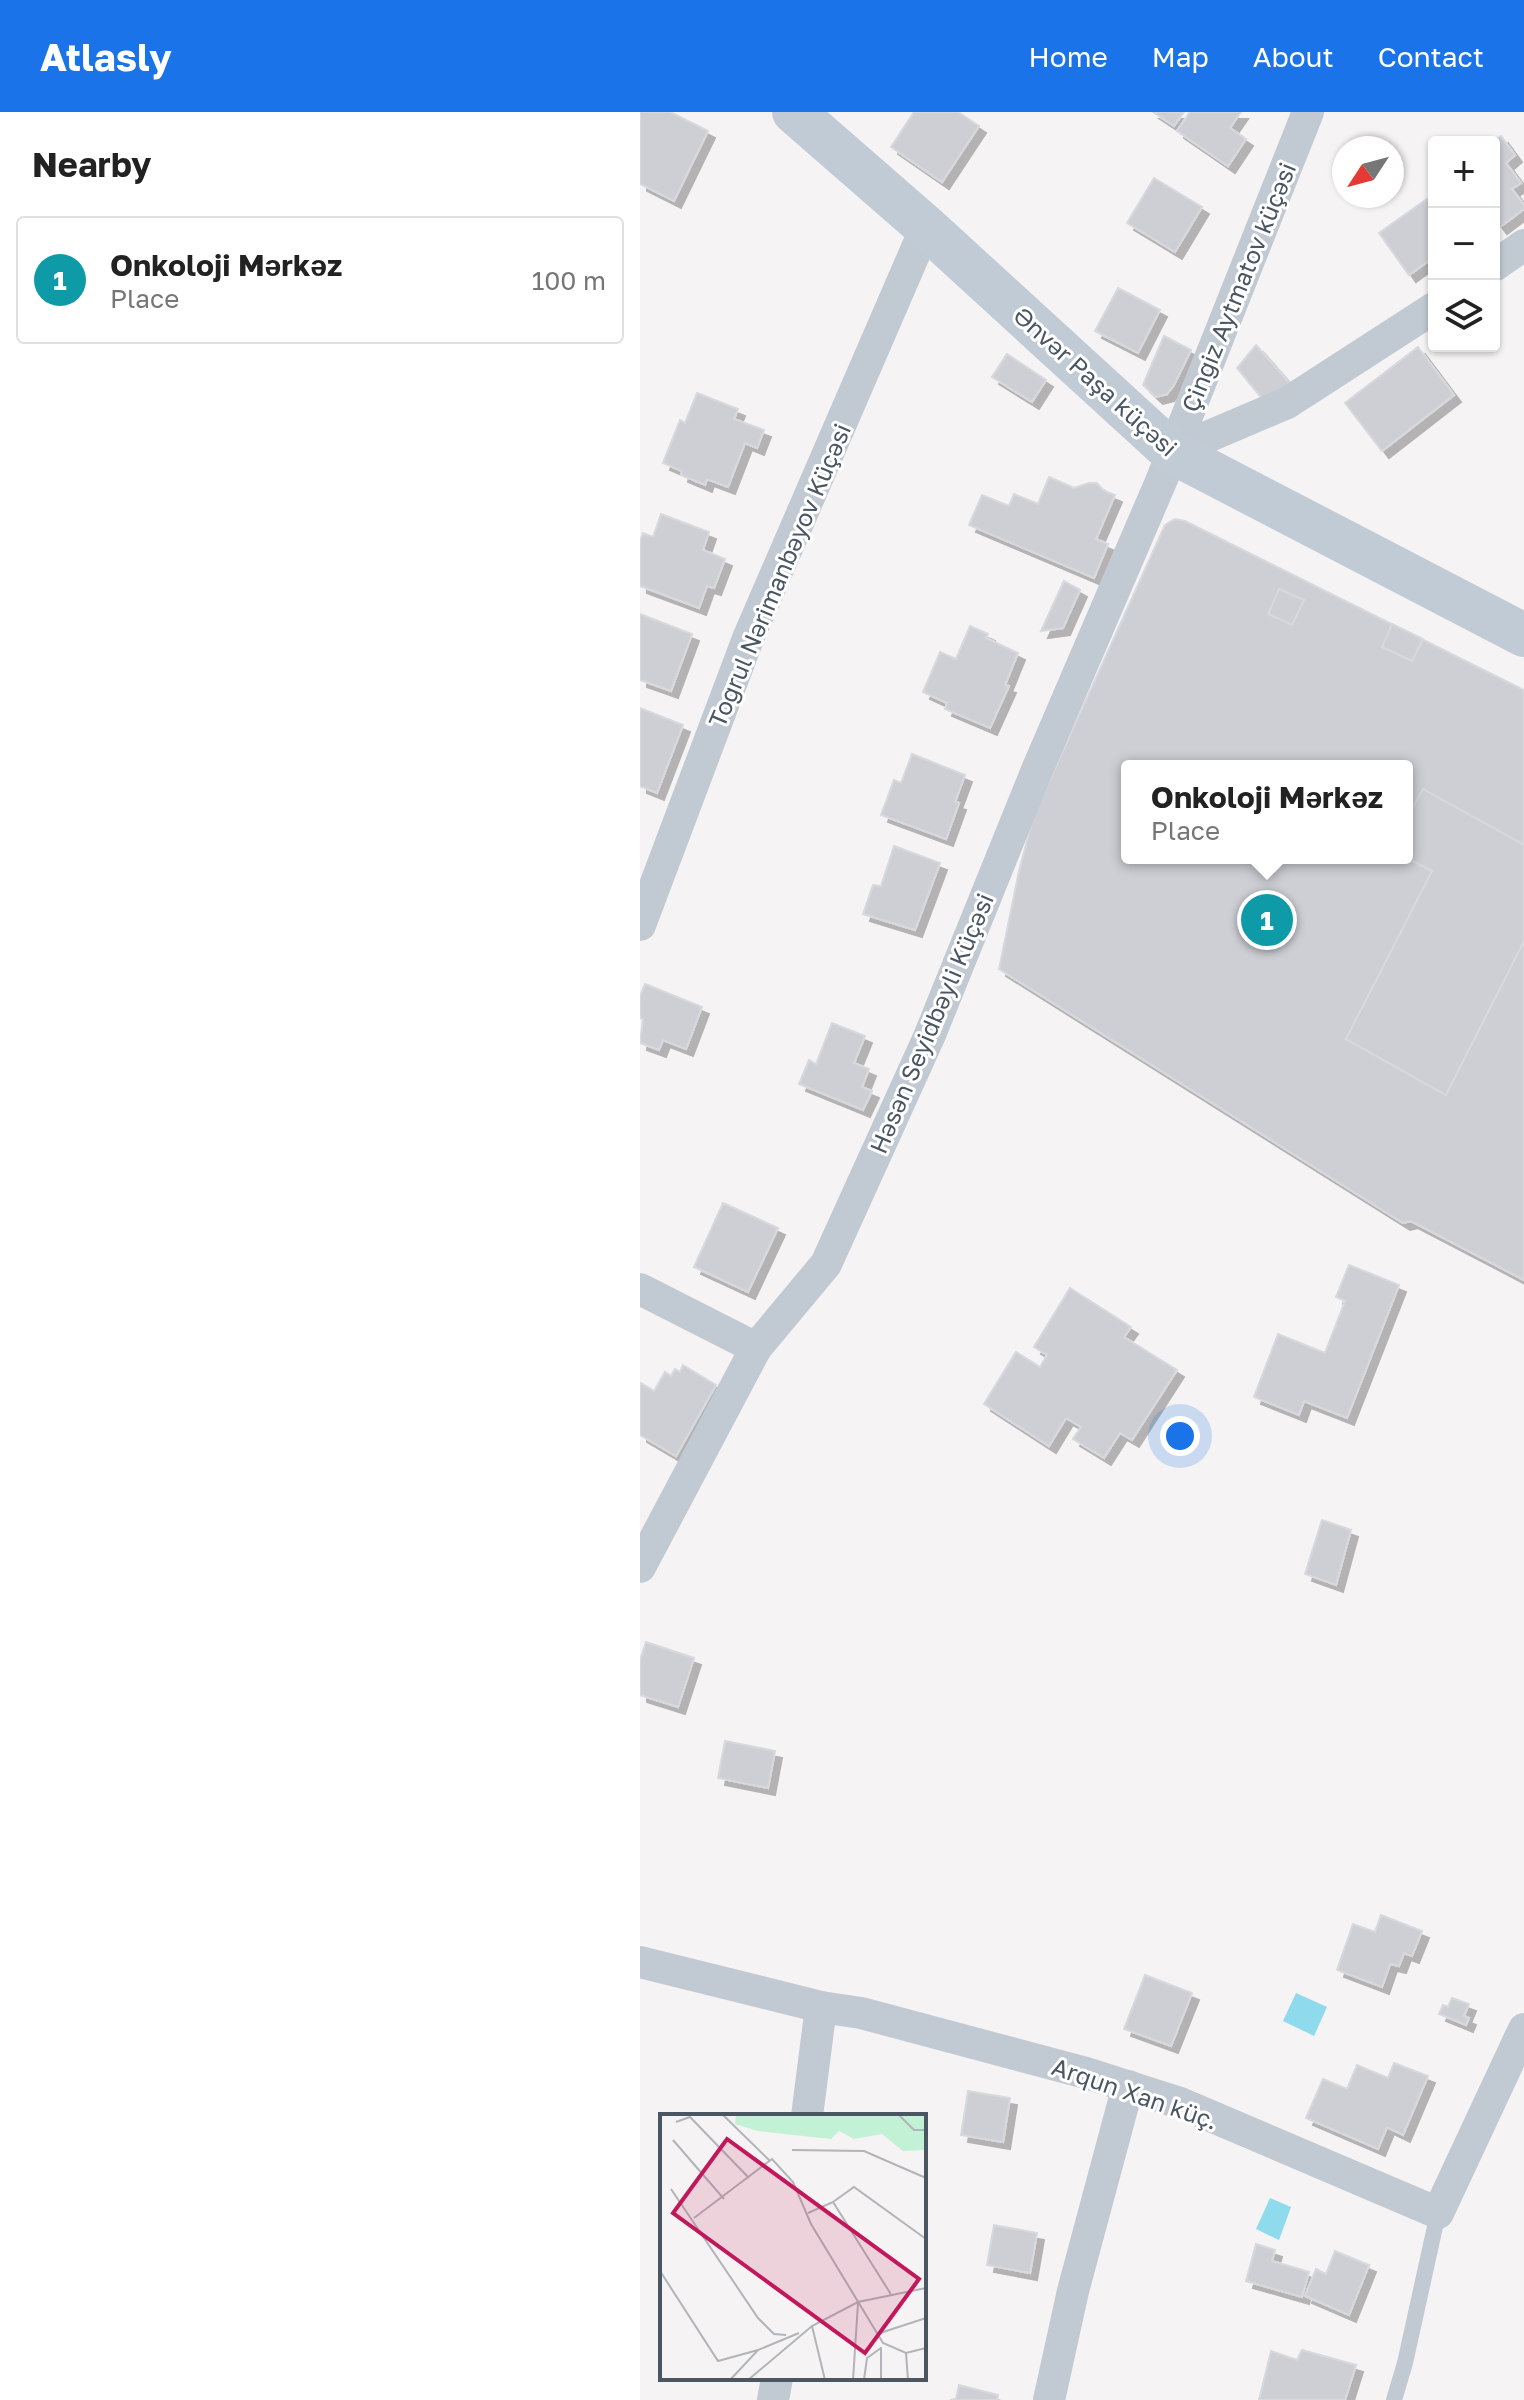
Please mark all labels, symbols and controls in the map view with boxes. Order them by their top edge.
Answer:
text: Atlasly [40,34,172,79]
text: Home [1029,40,1108,73]
text: Map [1152,40,1209,73]
text: About [1253,40,1334,73]
text: Contact [1378,40,1484,73]
north arrow [1332,136,1404,208]
map controls [1428,136,1500,352]
button: + [1428,136,1500,208]
text: Nearby [32,144,152,184]
street label: Çingiz Aytmatov küçəsi [1175,158,1301,416]
button: − [1428,208,1500,280]
text: Onkoloji Mərkəz [110,247,342,283]
text: 1 [53,265,67,296]
text: 100 m [532,265,606,296]
button: layers [1428,280,1500,352]
text: Place [110,283,179,314]
street label: Ənvər Paşa küçəsi [1008,300,1184,462]
street label: Toğrul Nərimanbəyov Küçəsi [702,419,856,731]
popup [1121,760,1413,864]
text: Onkoloji Mərkəz [1151,779,1383,815]
text: Place [1151,815,1220,846]
street label: Həsən Seyidbəyli Küçəsi [863,889,999,1157]
pin: 1 [1241,890,1293,950]
your location [1160,1416,1200,1456]
street label: Arqun Xan küç. [1048,2051,1222,2135]
inset map [660,2114,926,2380]

